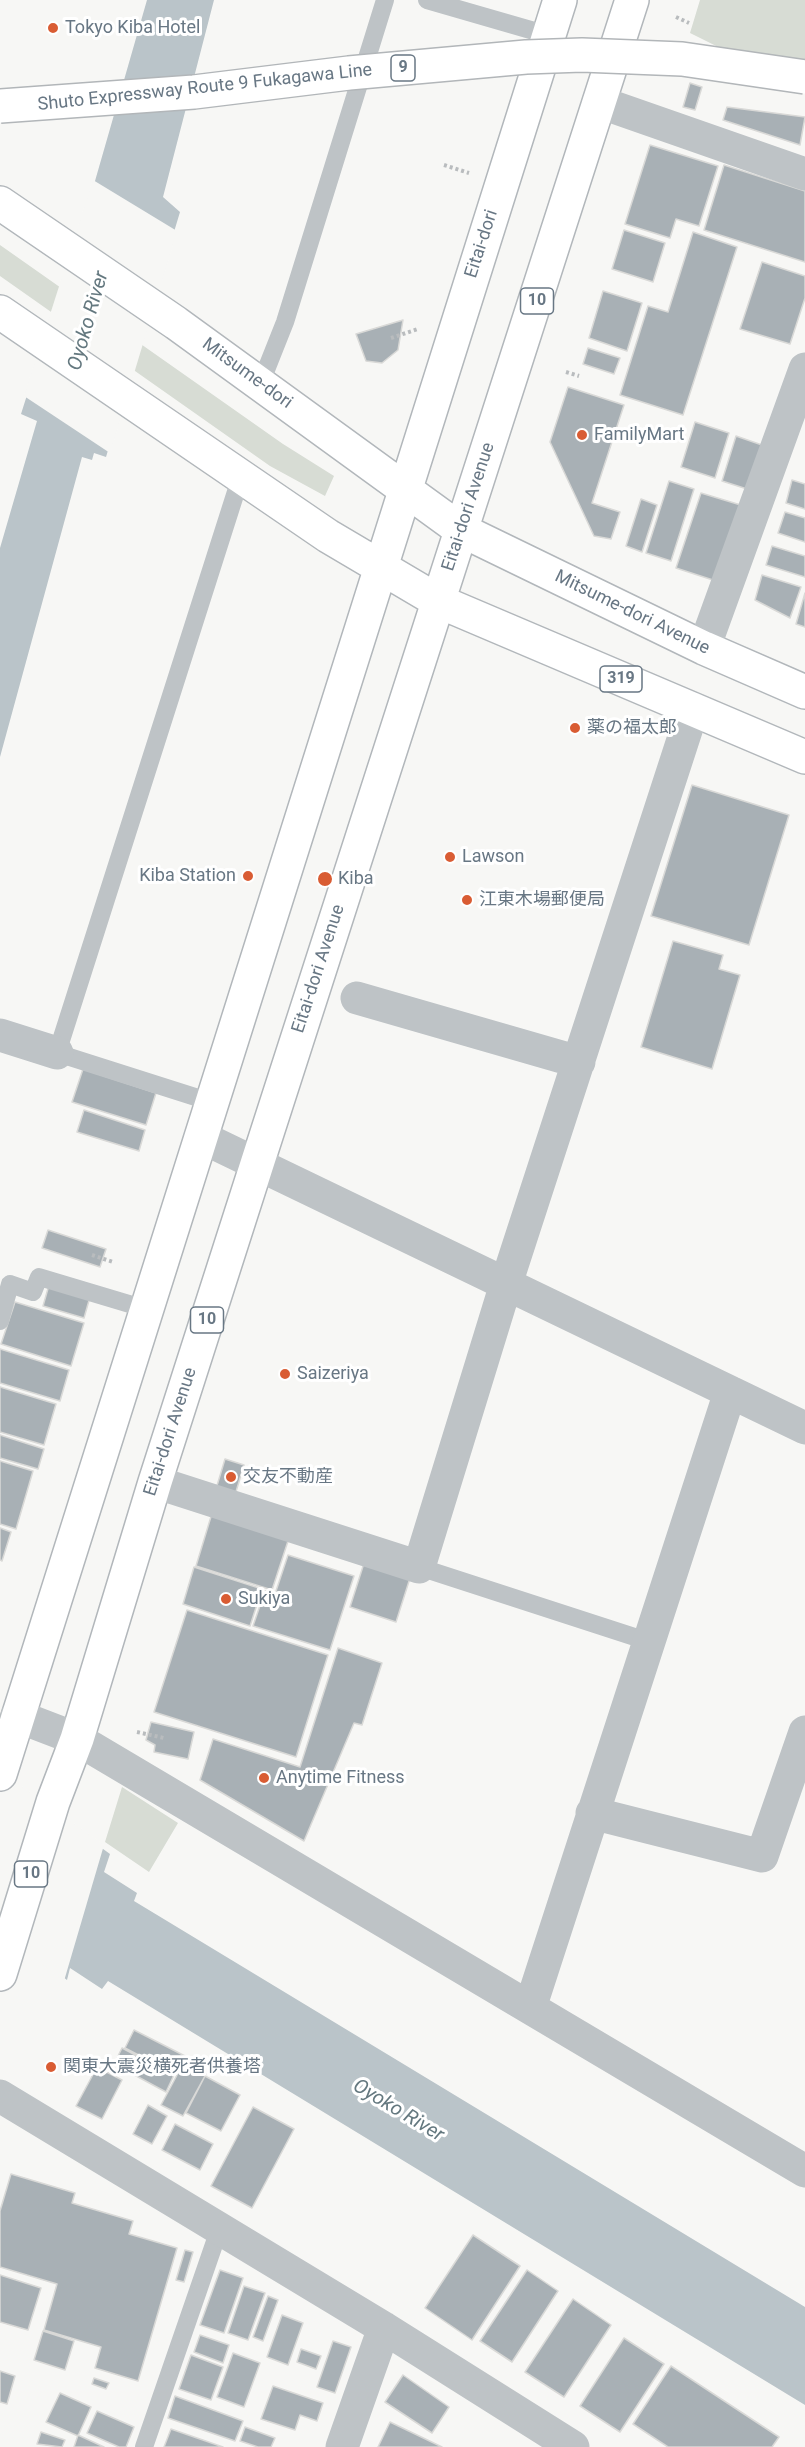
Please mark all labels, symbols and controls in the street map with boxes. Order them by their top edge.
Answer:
place label: Tokyo Kiba Hotel [65,17,200,39]
marker: Tokyo Kiba Hotel [46,21,60,35]
road number: 9 [391,55,415,81]
street label: Shuto Expressway Route 9 Fukagawa Line [37,60,373,116]
street label: Eitai-dori [461,207,503,281]
water label: Oyoko River [63,269,115,373]
road number: 10 [520,288,554,314]
street label: Mitsume-dori [198,334,296,414]
place label: FamilyMart [594,424,684,446]
marker: FamilyMart [575,428,589,442]
street label: Eitai-dori Avenue [438,440,500,574]
street label: Mitsume-dori Avenue [551,566,713,660]
road number: 319 [600,666,642,692]
place label: 薬の福太郎 [587,717,677,739]
marker: 薬の福太郎 [568,721,582,735]
place label: Lawson [462,846,525,868]
marker: Lawson [443,850,457,864]
place label: Kiba Station [139,865,236,887]
place label: Kiba [338,868,374,890]
marker: Kiba Station [241,869,255,883]
marker: Kiba [316,870,334,888]
place label: 江東木場郵便局 [479,889,605,911]
marker: 江東木場郵便局 [460,893,474,907]
street label: Eitai-dori Avenue [288,902,350,1036]
road number: 10 [190,1307,224,1333]
place label: Saizeriya [297,1363,369,1385]
street label: Eitai-dori Avenue [140,1365,202,1499]
marker: Saizeriya [278,1367,292,1381]
place label: 交友不動産 [243,1466,333,1488]
marker: 交友不動産 [224,1470,238,1484]
place label: Sukiya [238,1588,290,1610]
marker: Sukiya [219,1592,233,1606]
place label: Anytime Fitness [276,1767,405,1789]
marker: Anytime Fitness [257,1771,271,1785]
road number: 10 [15,1861,48,1887]
place label: 関東大震災横死者供養塔 [63,2056,261,2078]
marker: 関東大震災横死者供養塔 [44,2060,58,2074]
water label: Oyoko River [348,2074,448,2148]

